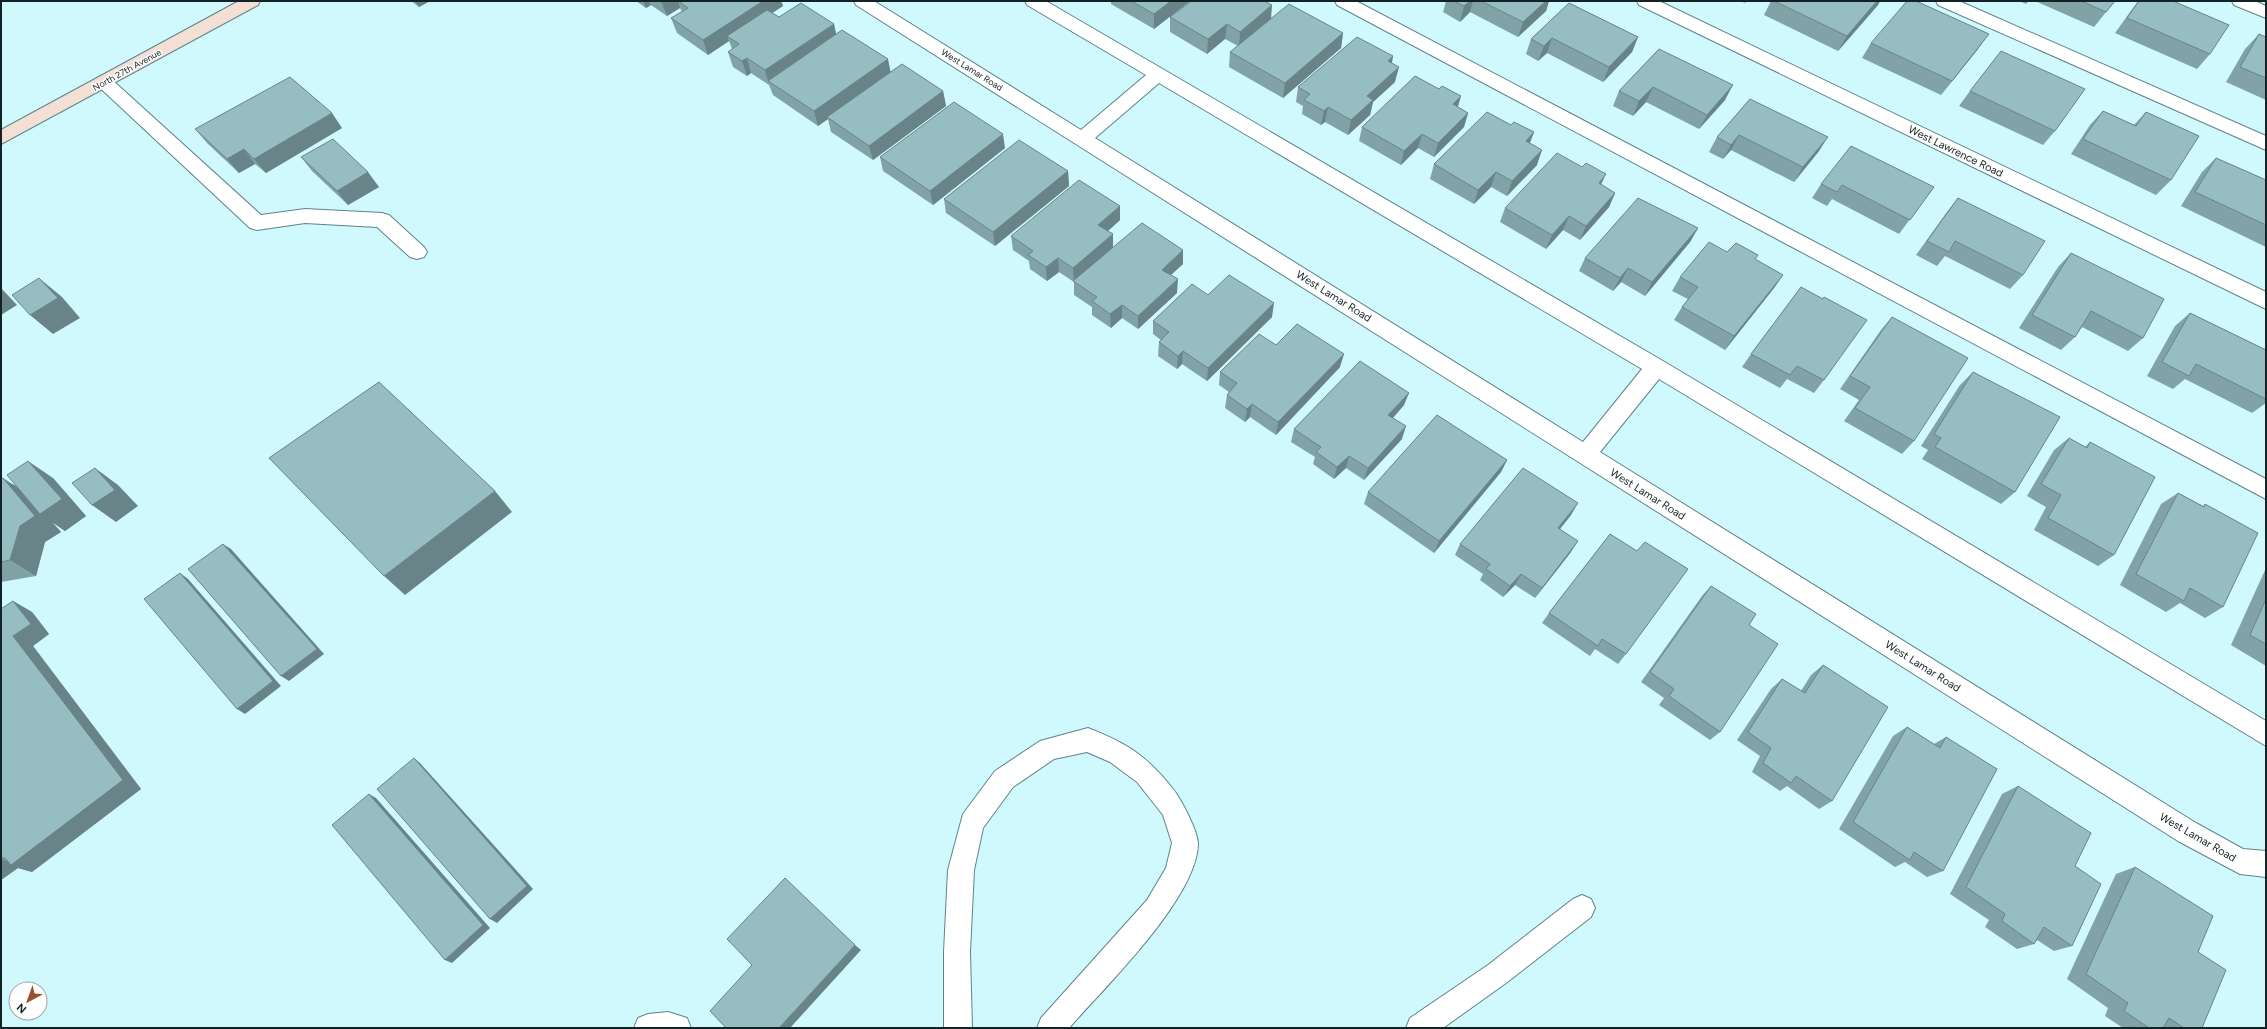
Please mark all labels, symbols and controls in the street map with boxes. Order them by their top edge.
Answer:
street label: North 27th Avenue [90,46,163,93]
street label: West Lamar Road [939,46,1005,93]
street label: West Lawrence Road [1906,123,2005,180]
street label: West Lamar Road [1294,268,1374,325]
street label: West Lamar Road [1608,466,1688,523]
street label: West Lamar Road [1883,638,1963,695]
street label: West Lamar Road [2157,810,2238,865]
north arrow [8,981,48,1021]
text: N [14,1000,29,1016]

